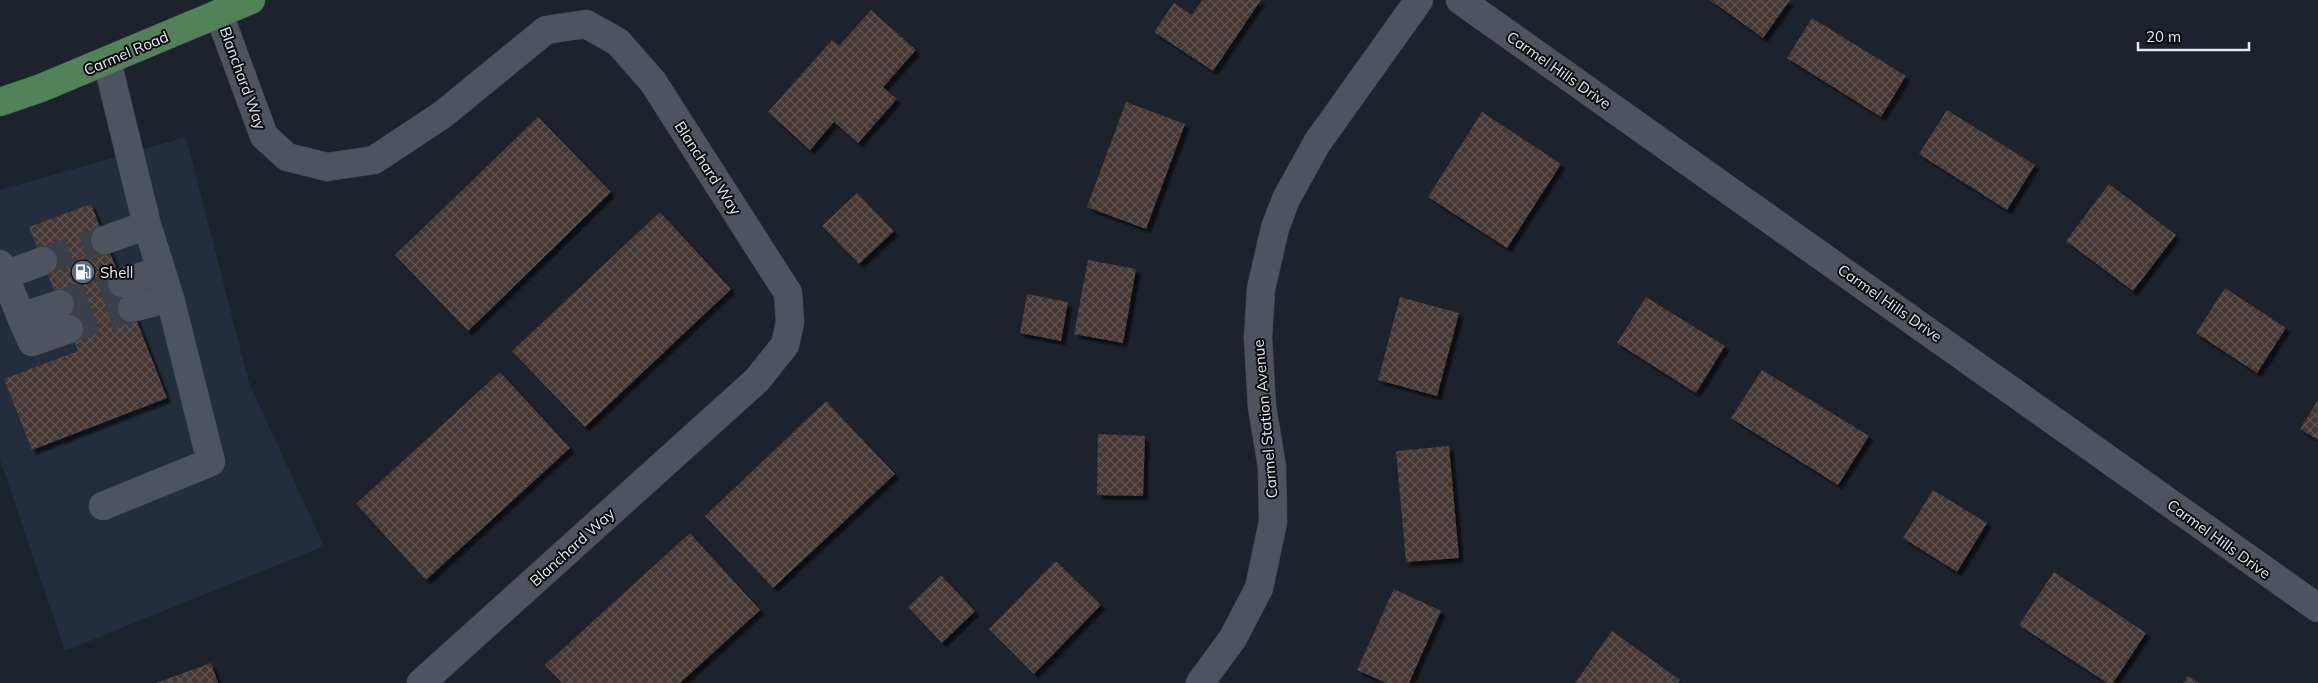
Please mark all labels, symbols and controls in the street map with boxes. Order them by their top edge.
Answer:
scale bar [2138,20,2249,52]
street label: Blanchard Way [216,24,270,132]
street label: Carmel Road [81,27,171,79]
street label: Carmel Hills Drive [1503,27,1615,113]
text: 20 m [2146,27,2181,46]
street label: Blanchard Way [671,118,745,218]
fuel station icon: Shell [70,259,96,285]
street label: Carmel Hills Drive [1834,260,1946,346]
place label: Shell [100,263,133,282]
street label: Carmel Station Avenue [1249,339,1281,499]
street label: Carmel Hills Drive [2164,495,2274,583]
street label: Blanchard Way [526,504,618,590]

